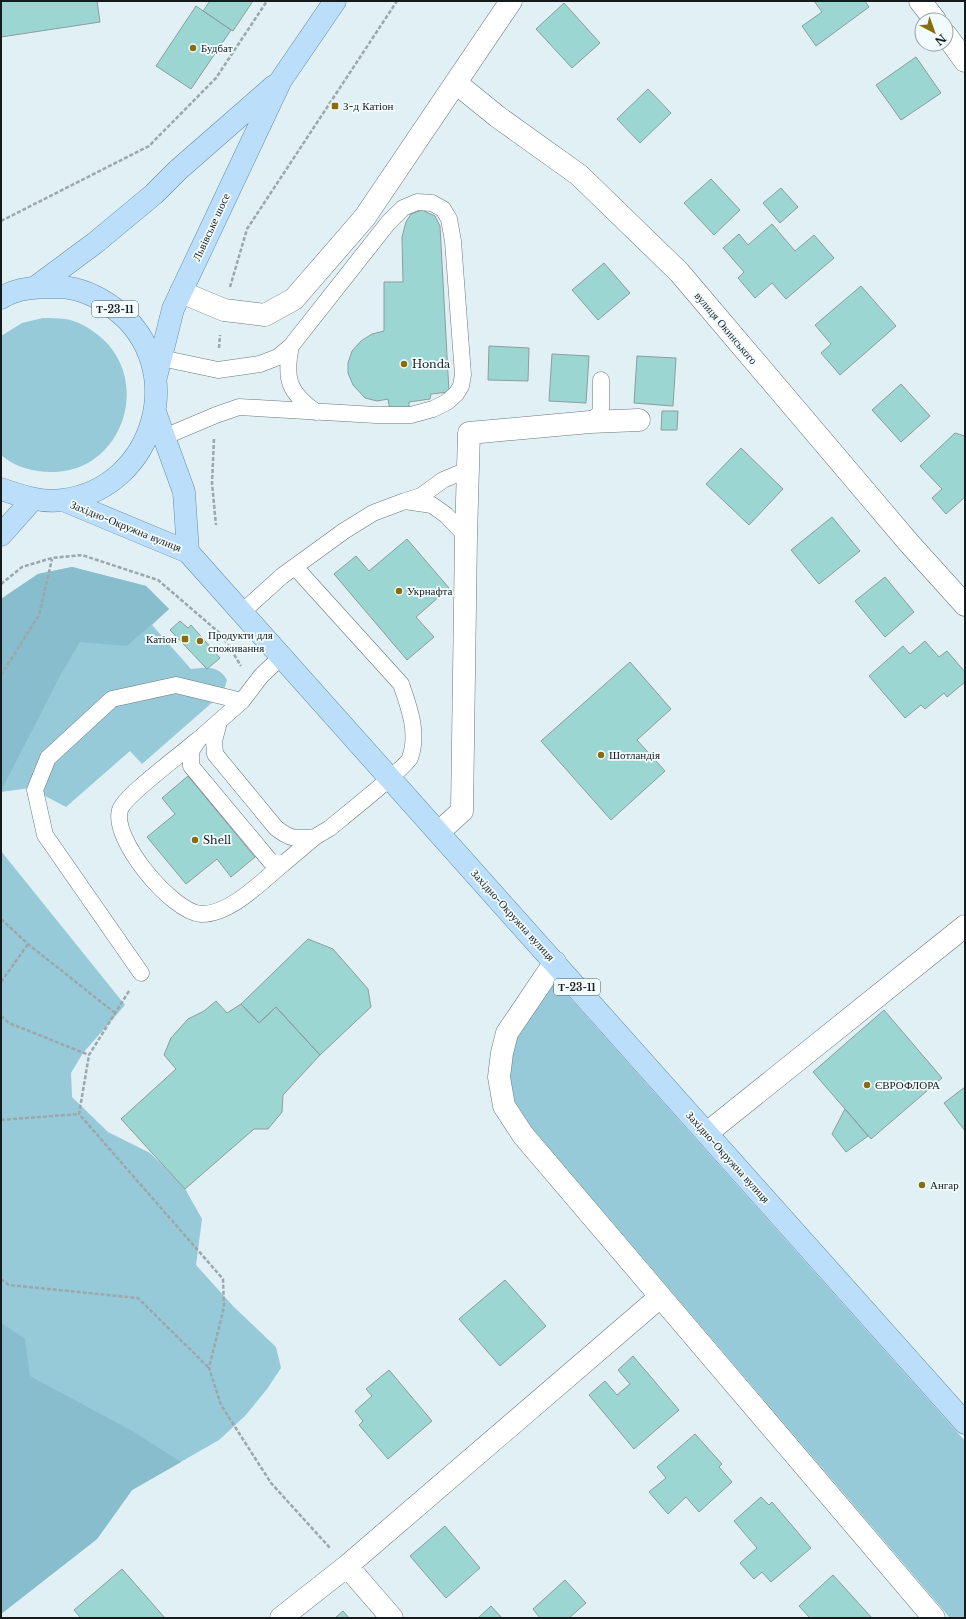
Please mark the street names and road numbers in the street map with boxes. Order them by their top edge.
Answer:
street label: Львівське шосе [189,191,233,263]
street label: вулиця Окинського [692,289,761,367]
road number: Т-23-11 [92,301,138,317]
street label: Західно-Окружна вулиця [68,497,184,555]
street label: Західно-Окружна вулиця [468,866,558,964]
road number: Т-23-11 [554,979,600,995]
street label: Західно-Окружна вулиця [683,1108,773,1206]

